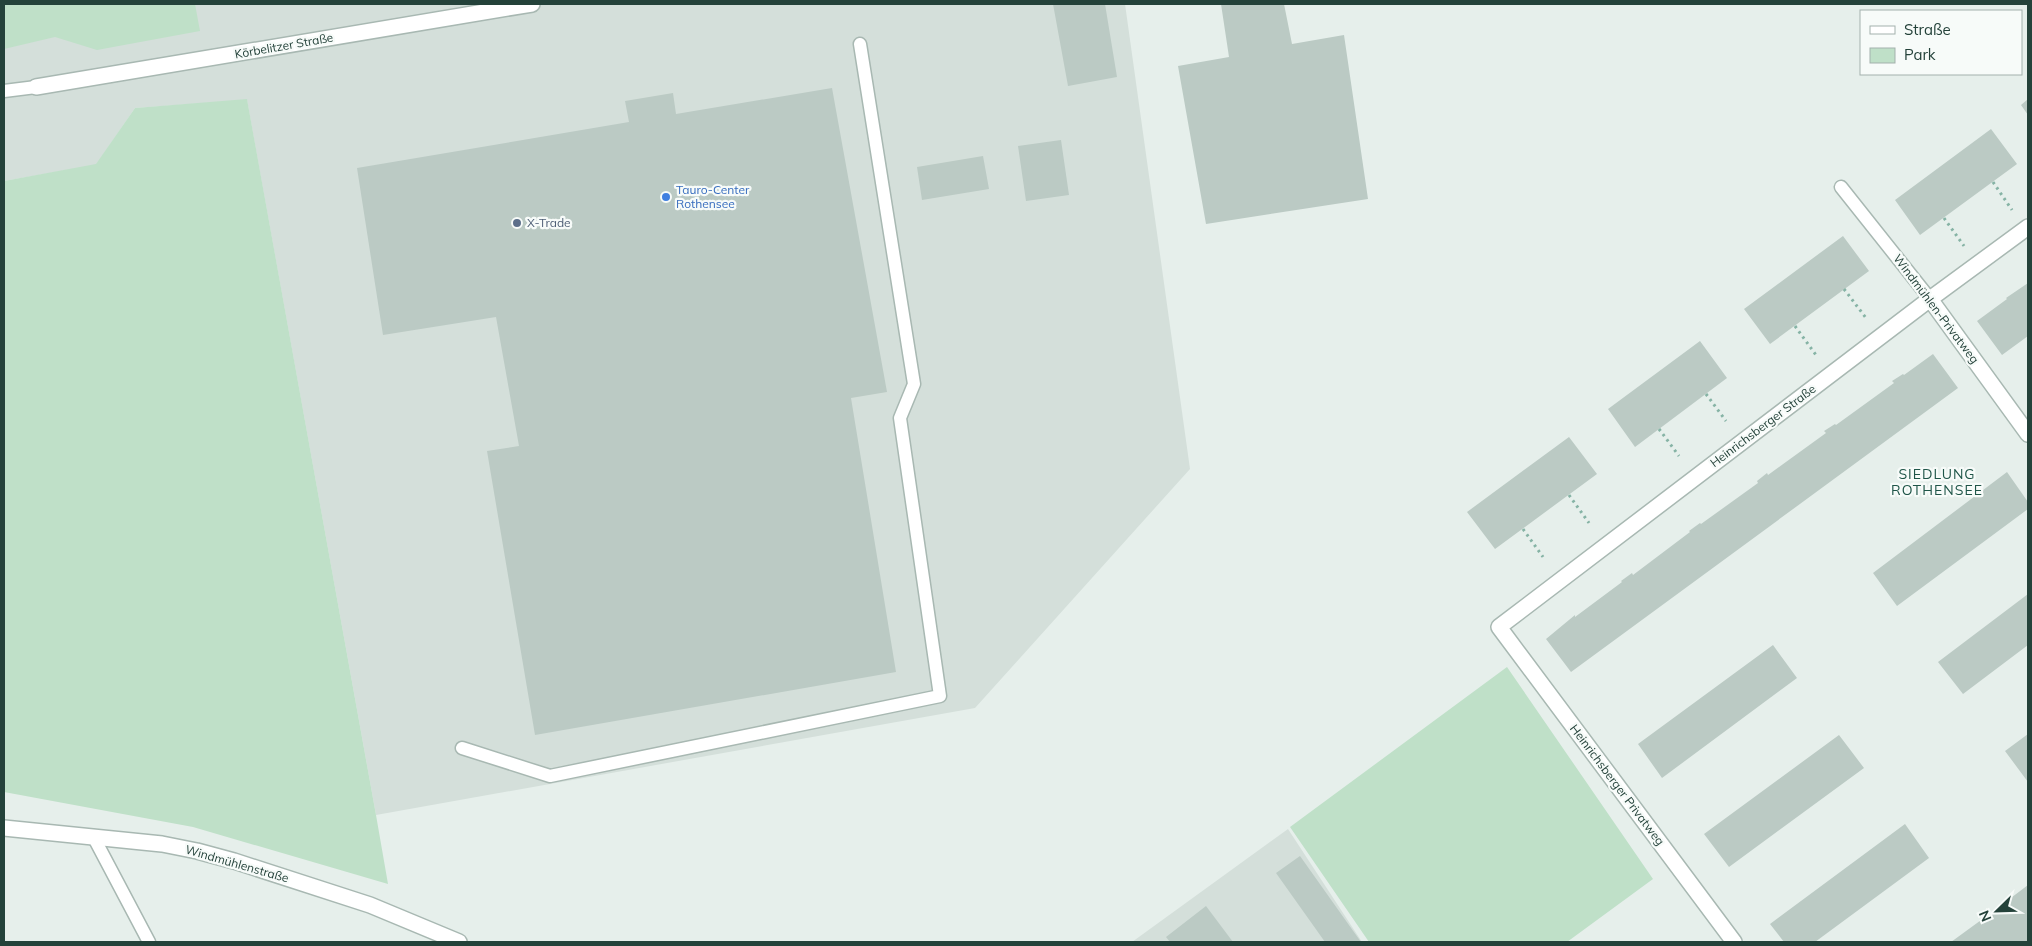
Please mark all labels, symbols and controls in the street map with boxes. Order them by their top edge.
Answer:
legend [1860,10,2022,75]
text: Straße [1904,20,1951,39]
street label: Körbelitzer Straße [233,29,334,62]
text: Park [1904,45,1936,64]
place label: Tauro-Center Rothensee [676,182,750,211]
marker: Tauro-Center Rothensee [660,191,672,203]
place label: X-Trade [527,215,571,230]
marker: X-Trade [511,217,523,229]
street label: Windmühlen-Privatweg [1890,251,1982,366]
street label: Heinrichsberger Straße [1707,381,1818,470]
district label: SIEDLUNG ROTHENSEE [1891,465,1983,499]
street label: Heinrichsberger Privatweg [1567,721,1668,848]
street label: Windmühlenstraße [184,842,291,885]
north arrow [1972,886,2022,936]
text: N [1975,908,1995,924]

